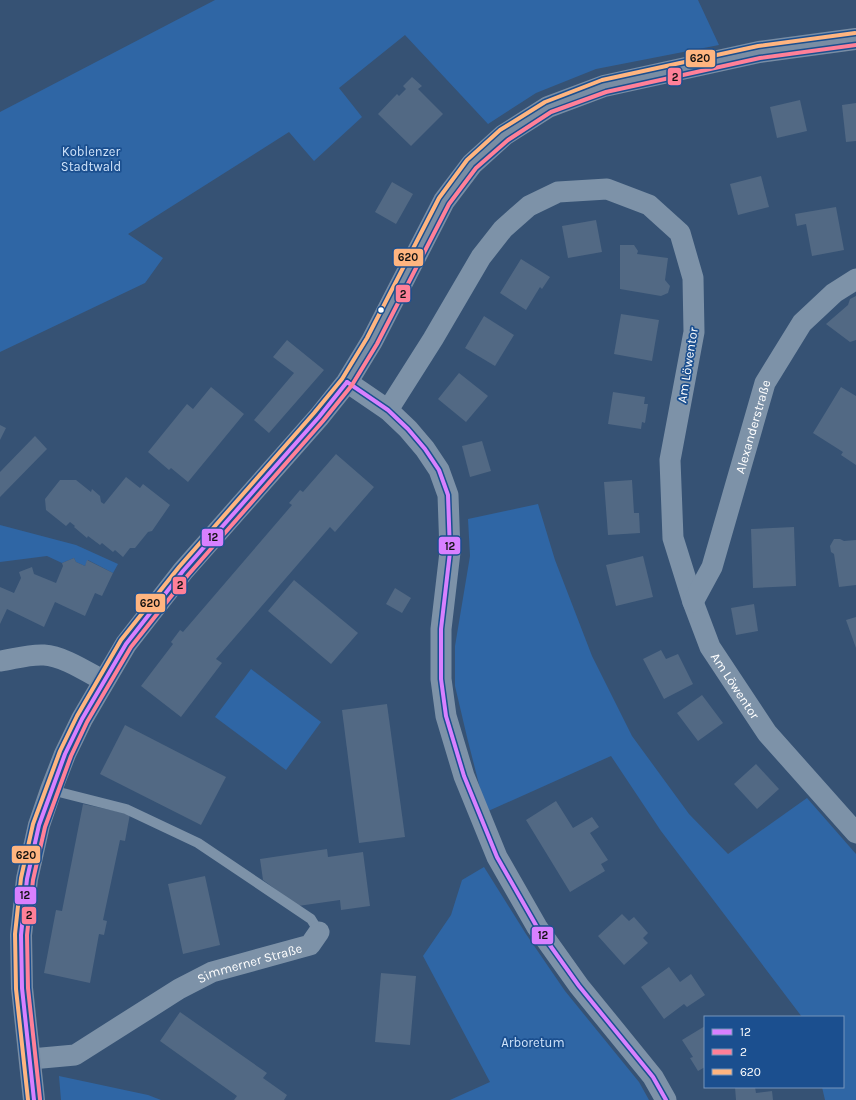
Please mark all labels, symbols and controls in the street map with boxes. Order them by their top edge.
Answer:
line badge: 620 [685,49,716,68]
text: 620 [690,52,710,65]
line badge: 2 [667,67,682,86]
text: 2 [672,71,679,84]
park label: Koblenzer Stadtwald [61,144,121,174]
line badge: 620 [393,248,424,267]
text: 620 [398,251,418,264]
line badge: 2 [395,284,411,303]
text: 2 [400,288,407,301]
unlabelled marker [376,305,386,315]
street label: Am Löwentor [674,326,701,404]
street label: Alexanderstraße [732,378,774,475]
line badge: 12 [201,528,224,547]
text: 12 [208,531,219,544]
line badge: 12 [438,536,461,555]
text: 12 [445,540,456,553]
line badge: 2 [172,576,187,595]
text: 2 [177,579,184,592]
line badge: 620 [135,593,166,613]
text: 620 [140,597,160,610]
street label: Am Löwentor [708,650,763,722]
line badge: 620 [11,845,41,864]
text: 620 [16,849,36,862]
line badge: 12 [14,886,37,905]
text: 12 [20,889,31,902]
line badge: 2 [21,906,37,925]
text: 2 [26,909,33,922]
line badge: 12 [531,926,554,945]
text: 12 [538,929,549,942]
street label: Simmerner Straße [195,940,304,986]
legend [704,1016,844,1088]
text: 12 [740,1025,751,1039]
park label: Arboretum [501,1035,565,1050]
text: 2 [740,1045,747,1059]
text: 620 [740,1065,761,1079]

